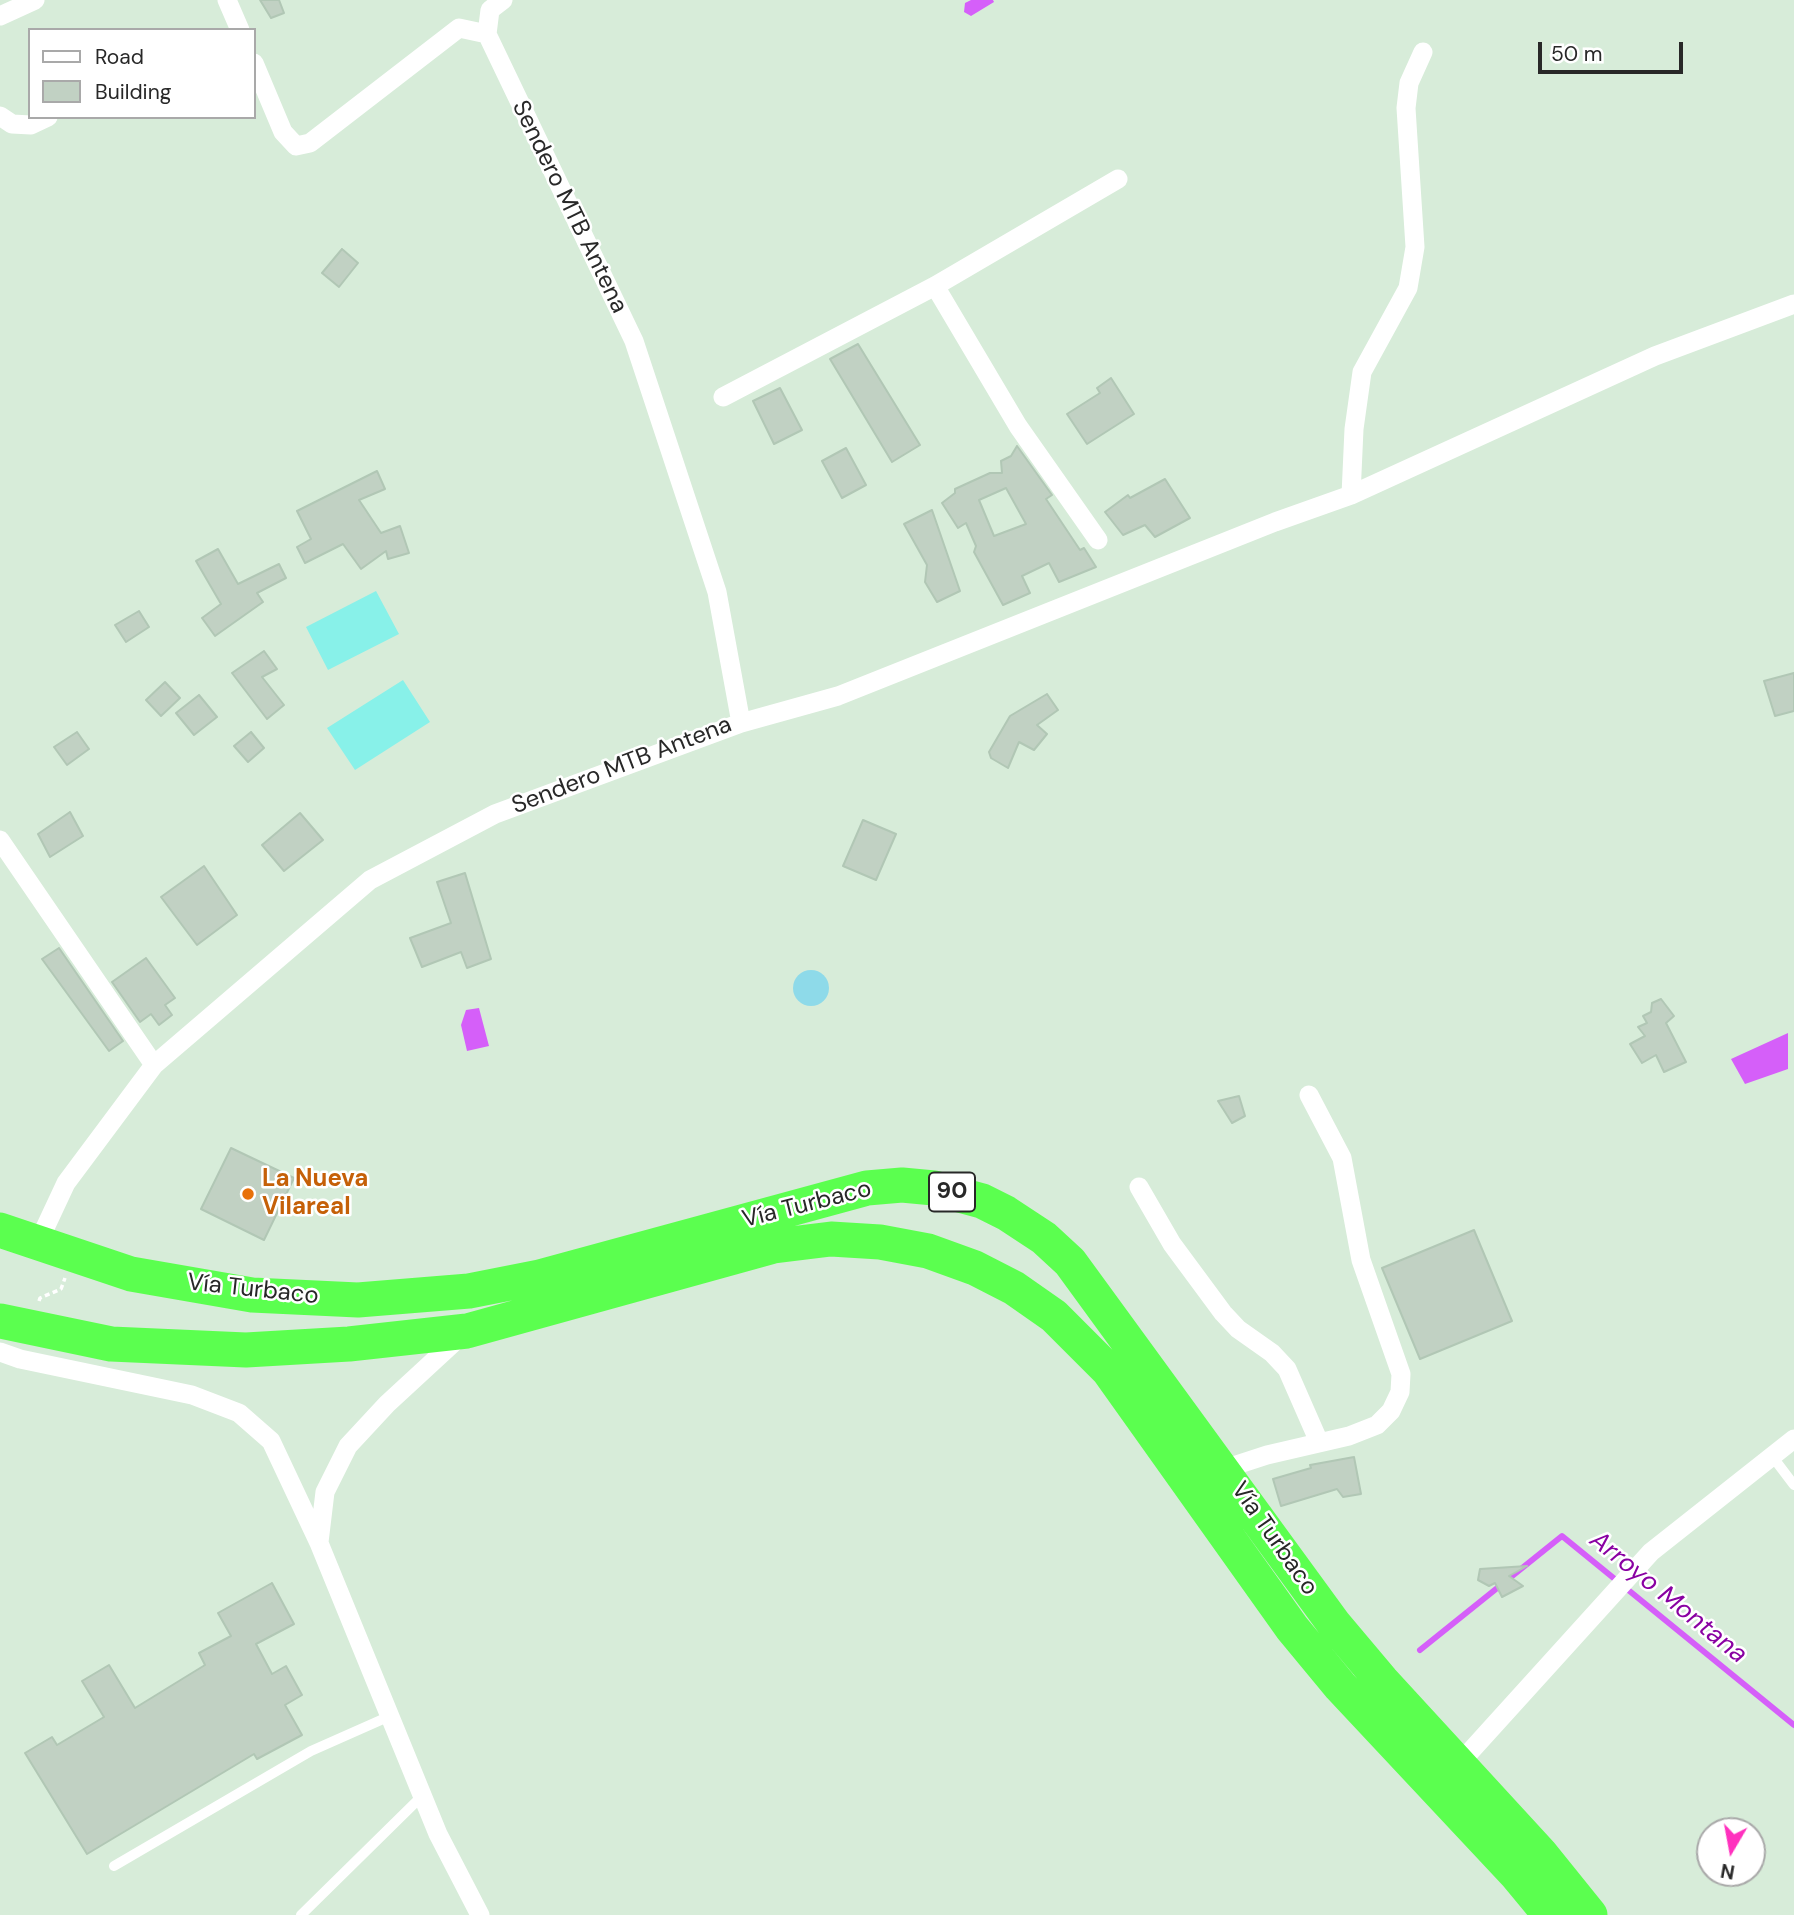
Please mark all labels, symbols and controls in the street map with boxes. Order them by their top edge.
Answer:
legend [28,28,256,119]
scale bar [1542,28,1687,72]
text: 50 m [1551,40,1602,68]
text: Road [95,43,144,71]
text: Building [95,78,171,106]
street label: Sendero MTB Antena [505,96,633,318]
street label: Sendero MTB Antena [508,711,736,821]
place label: La Nueva Vilareal [262,1166,368,1222]
road number: 90 [929,1172,975,1212]
street label: Vía Turbaco [740,1175,874,1235]
marker: La Nueva Vilareal [240,1186,256,1202]
street label: Vía Turbaco [186,1269,320,1311]
street label: Vía Turbaco [1224,1477,1324,1601]
water label: Arroyo Montana [1583,1525,1753,1671]
north arrow [1696,1817,1766,1887]
text: N [1719,1858,1737,1885]

